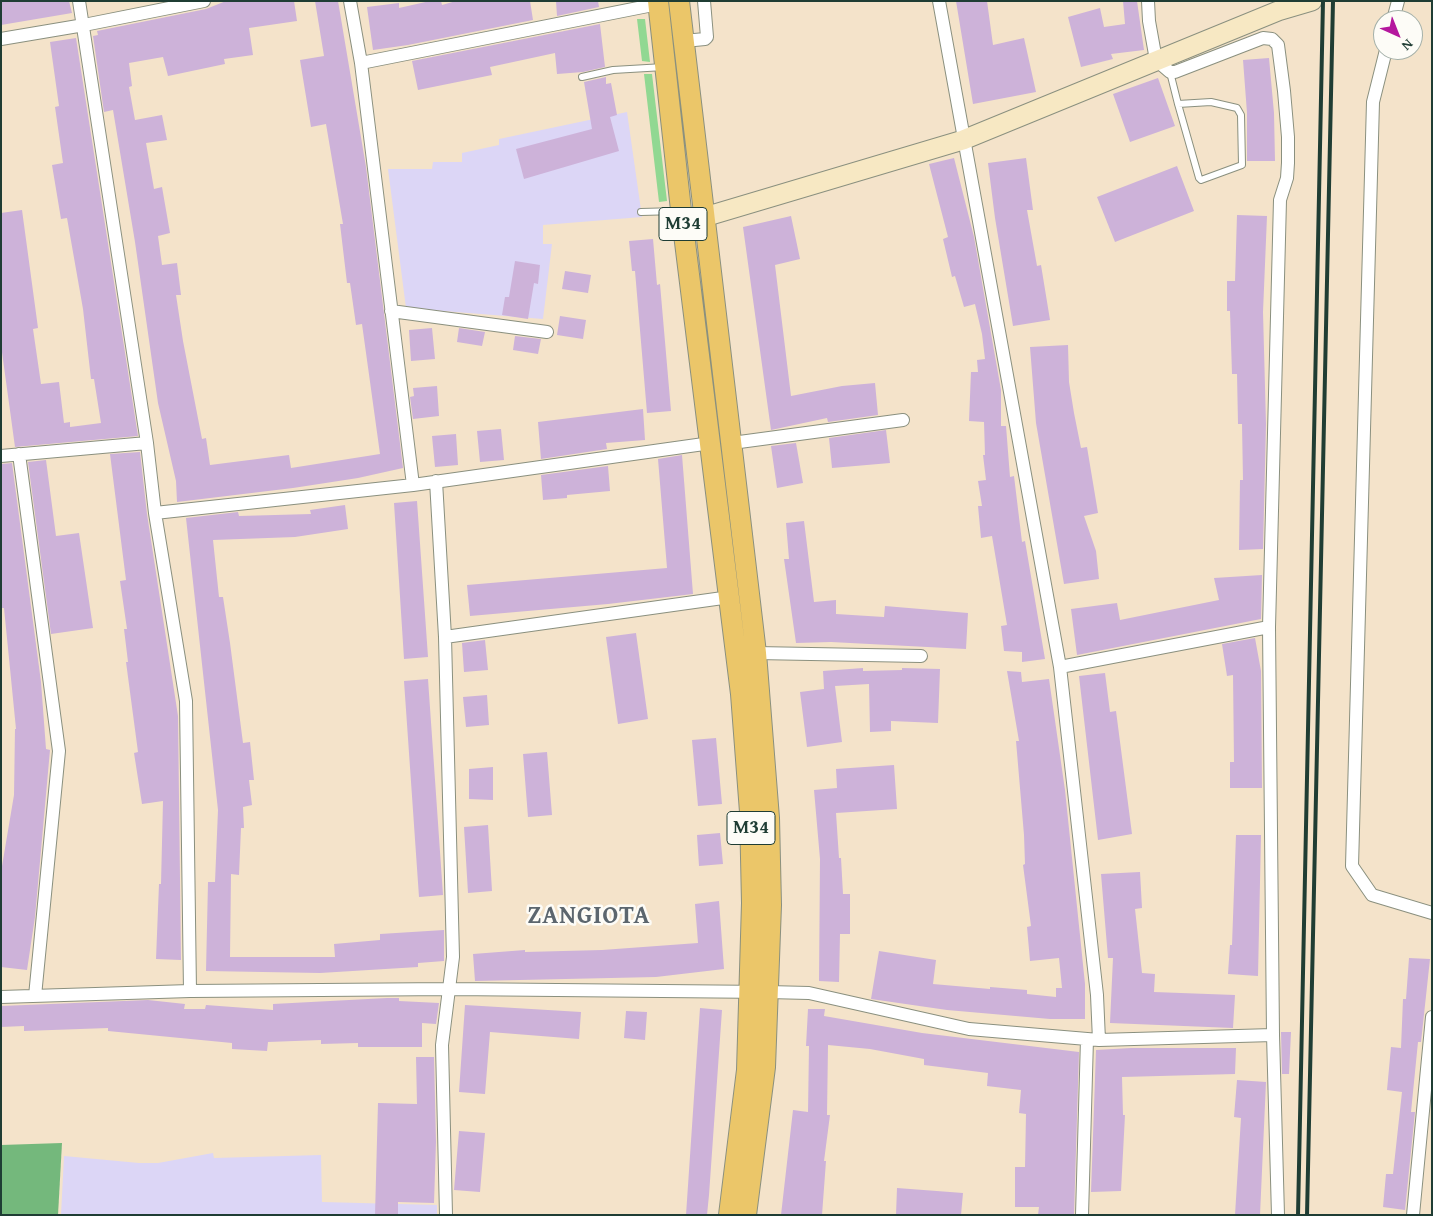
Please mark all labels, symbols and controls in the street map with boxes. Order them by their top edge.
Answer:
north arrow [1373,10,1423,60]
text: N [1397,35,1418,56]
road number: M34 [659,208,707,240]
road number: M34 [727,811,775,844]
district label: ZANGIOTA [526,902,652,932]

